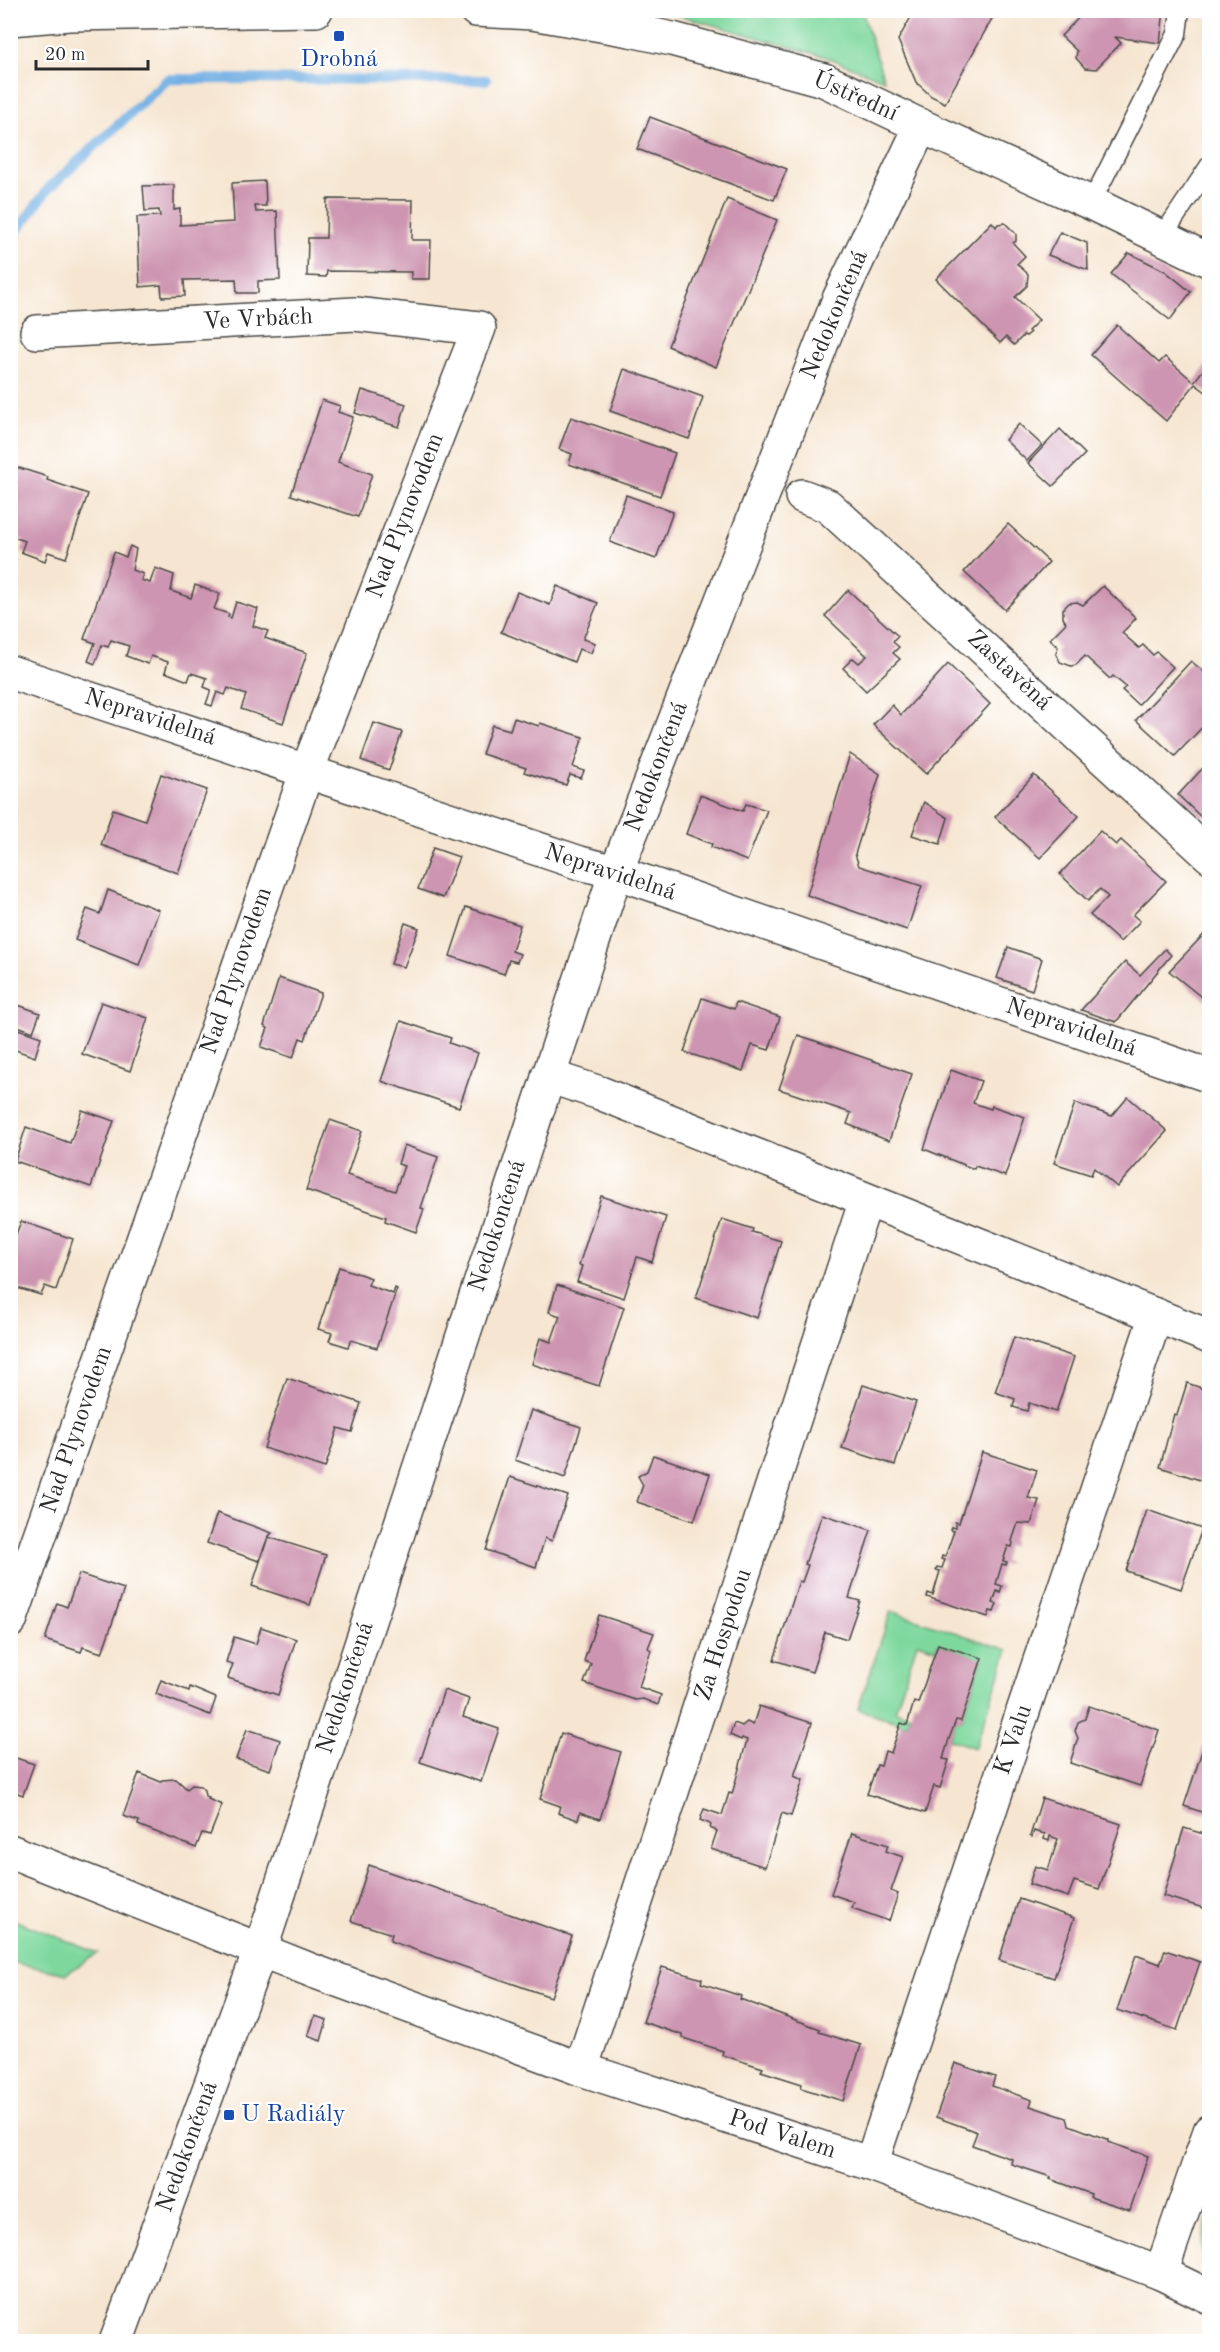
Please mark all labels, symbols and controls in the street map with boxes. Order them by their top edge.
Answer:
marker: Drobná [332,29,346,43]
scale bar [36,33,148,71]
text: 20 m [45,46,85,64]
place label: Drobná [300,48,378,72]
street label: Ústřední [809,63,904,127]
street label: Nedokončená [797,247,873,383]
street label: Ve Vrbách [202,305,314,335]
street label: Nad Plynovodem [363,430,449,602]
street label: Zastavěná [962,626,1056,716]
street label: Nepravidelná [81,685,219,751]
street label: Nedokončená [621,698,693,836]
street label: Nepravidelná [541,840,679,906]
street label: Nad Plynovodem [197,884,277,1058]
street label: Nepravidelná [1002,994,1140,1062]
street label: Nedokončená [465,1157,531,1295]
street label: Nad Plynovodem [37,1343,117,1517]
street label: Za Hospodou [691,1566,757,1704]
street label: Nedokončená [313,1619,379,1757]
street label: K Valu [991,1702,1037,1778]
street label: Nedokončená [153,2078,223,2216]
place label: U Radiály [241,2103,346,2127]
street label: Pod Valem [725,2106,839,2164]
marker: U Radiály [222,2108,236,2122]

